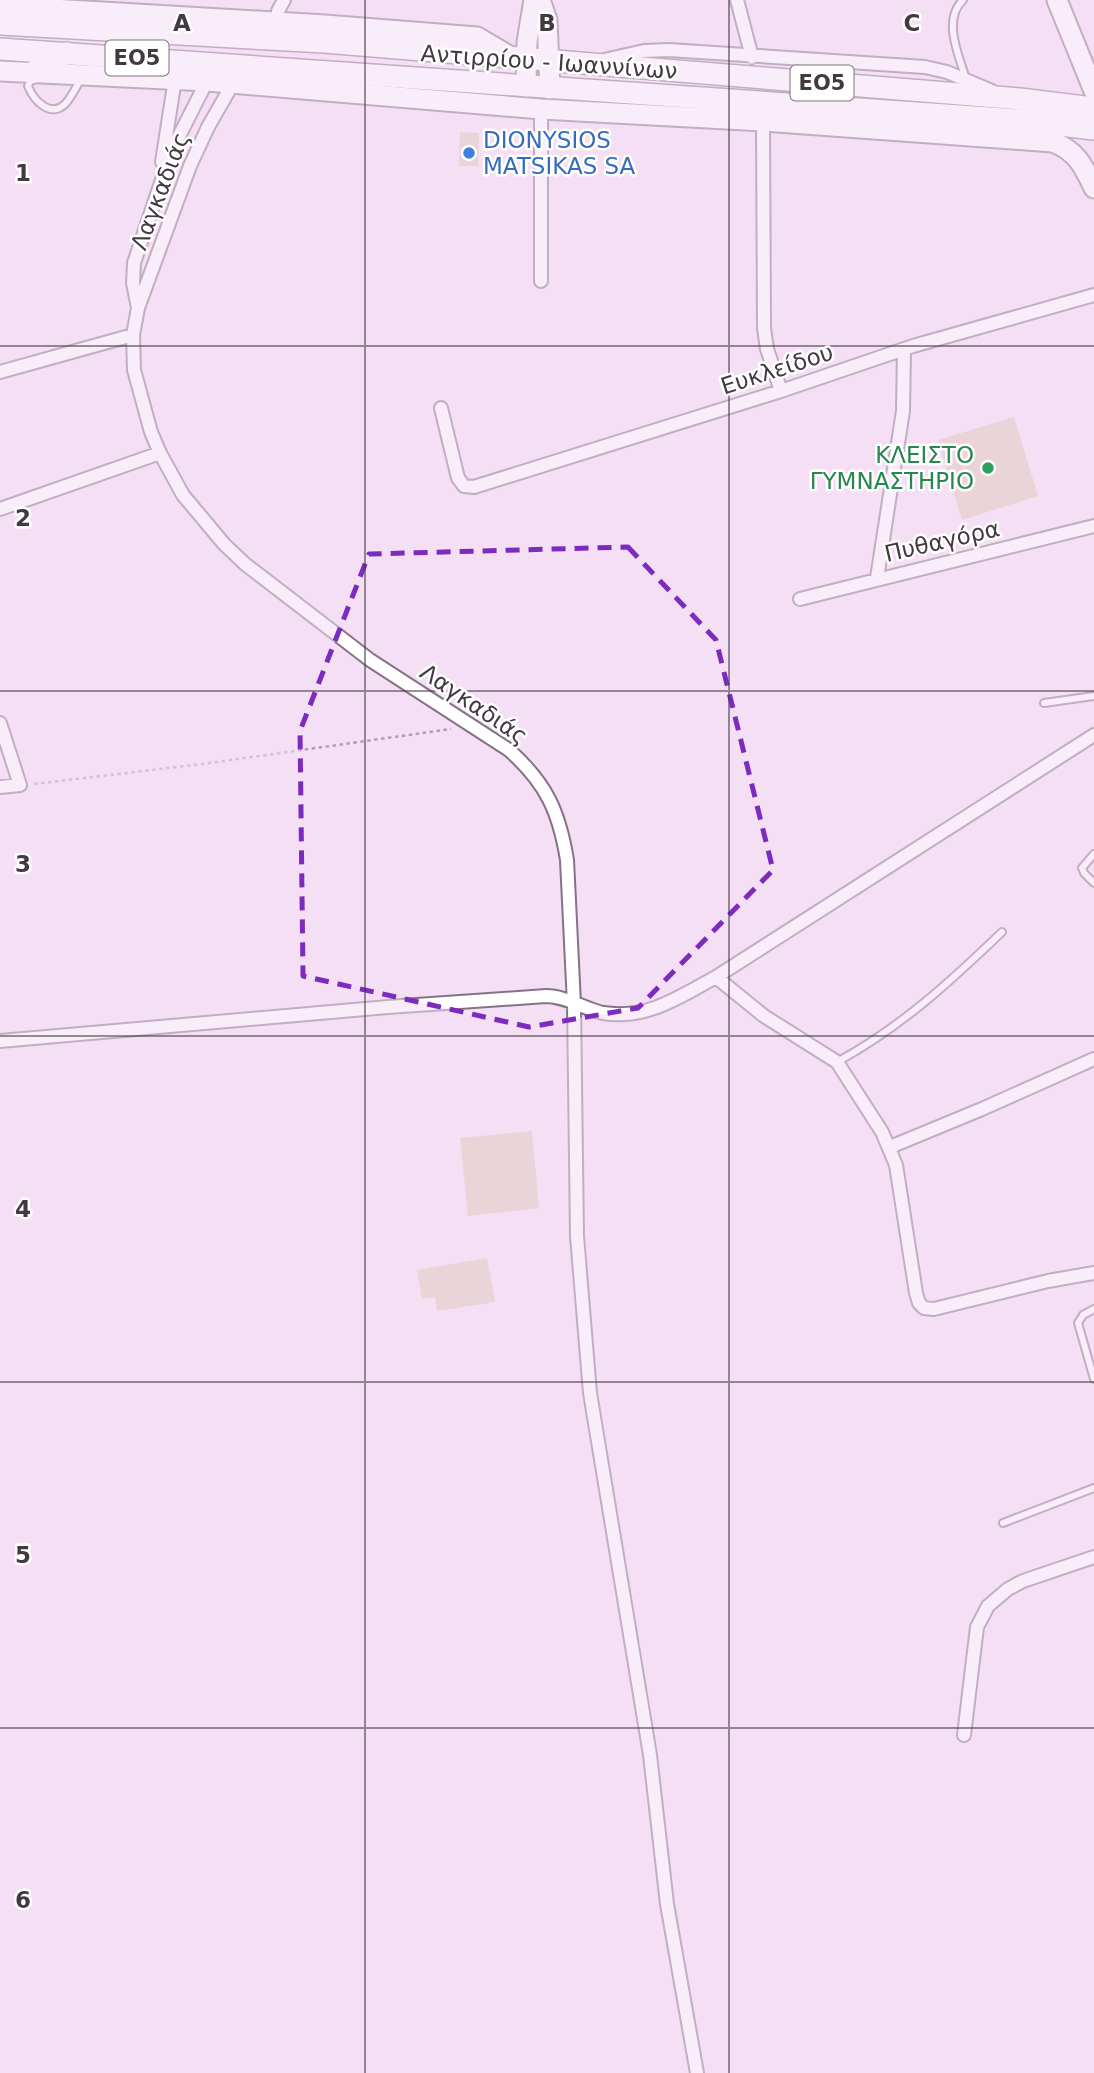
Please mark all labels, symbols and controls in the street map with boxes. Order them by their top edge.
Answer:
text: A [173,10,191,36]
text: B [538,10,556,36]
text: C [904,10,920,36]
street label: Αντιρρίου - Ιωαννίνων [420,40,678,84]
road number: ΕΟ5 [106,41,168,76]
road number: ΕΟ5 [790,66,854,100]
place label: DIONYSIOS MATSIKAS SA [483,127,636,179]
street label: Λαγκαδιάς [126,129,194,253]
marker: DIONYSIOS MATSIKAS SA [461,145,477,161]
text: 1 [15,160,31,186]
street label: Ευκλείδου [717,339,837,399]
place label: ΚΛΕΙΣΤΟ ΓΥΜΝΑΣΤΗΡΙΟ [810,442,974,494]
marker: ΚΛΕΙΣΤΟ ΓΥΜΝΑΣΤΗΡΙΟ [980,460,996,476]
text: 2 [15,505,31,531]
street label: Πυθαγόρα [882,515,1002,567]
street label: Λαγκαδιάς [415,659,533,749]
text: 3 [15,851,31,877]
text: 4 [15,1196,31,1222]
text: 5 [15,1542,31,1568]
text: 6 [15,1887,31,1913]

